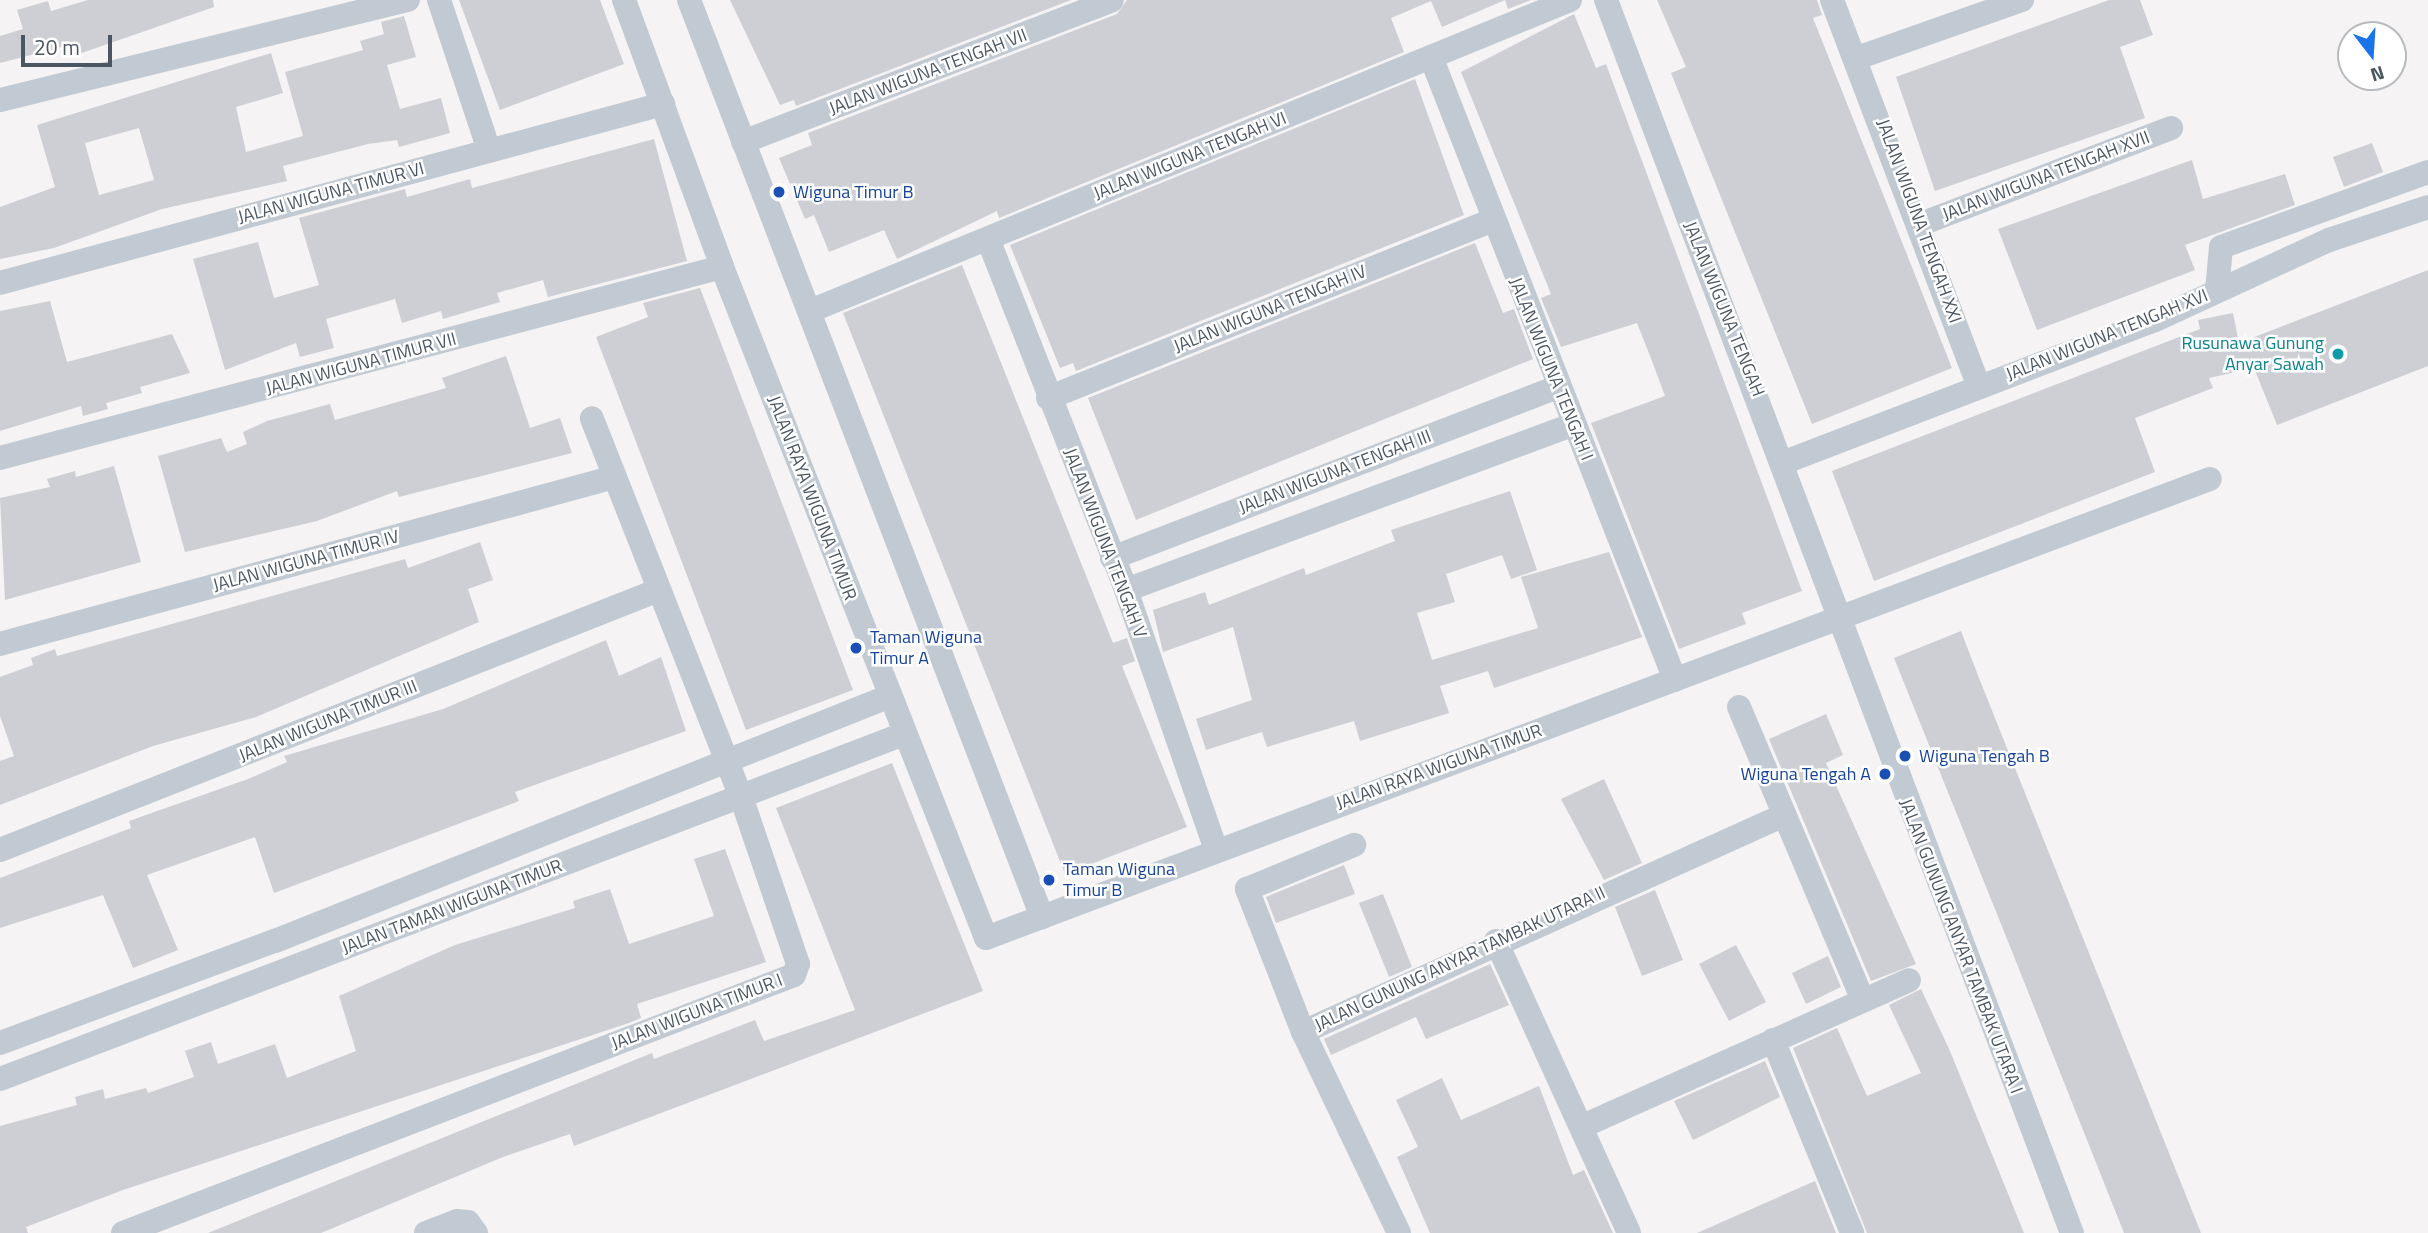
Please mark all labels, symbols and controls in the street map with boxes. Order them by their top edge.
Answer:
scale bar [24,21,116,65]
north arrow [2337,21,2407,91]
street label: JALAN WIGUNA TENGAH VII [826,24,1030,120]
text: 20 m [34,31,80,63]
text: N [2367,59,2388,90]
street label: JALAN WIGUNA TENGAH VI [1091,107,1289,205]
street label: JALAN WIGUNA TENGAH XXI [1872,116,1966,326]
street label: JALAN WIGUNA TENGAH XVII [1939,126,2153,226]
street label: JALAN WIGUNA TIMUR VI [236,158,426,228]
place label: Wiguna Timur B [793,181,914,203]
marker: Wiguna Timur B [771,184,787,200]
street label: JALAN WIGUNA TENGAH [1679,218,1769,400]
street label: JALAN WIGUNA TENGAH IV [1171,260,1369,358]
street label: JALAN WIGUNA TENGAH I [1504,274,1598,464]
street label: JALAN WIGUNA TENGAH XVI [2003,285,2211,385]
street label: JALAN WIGUNA TIMUR VII [263,328,459,400]
place label: Rusunawa Gunung Anyar Sawah [2181,333,2324,376]
marker: Rusunawa Gunung Anyar Sawah [2330,346,2346,362]
street label: JALAN RAYA WIGUNA TIMUR [763,393,861,603]
street label: JALAN WIGUNA TENGAH III [1236,425,1434,519]
street label: JALAN WIGUNA TENGAH V [1059,445,1151,641]
street label: JALAN WIGUNA TIMUR IV [211,526,401,596]
place label: Taman Wiguna Timur A [870,627,982,670]
marker: Taman Wiguna Timur A [848,640,864,656]
street label: JALAN WIGUNA TIMUR III [236,675,420,767]
street label: JALAN RAYA WIGUNA TIMUR [1333,720,1545,814]
place label: Wiguna Tengah B [1919,745,2050,767]
marker: Wiguna Tengah B [1897,748,1913,764]
place label: Wiguna Tengah A [1740,763,1871,785]
marker: Wiguna Tengah A [1877,766,1893,782]
street label: JALAN GUNUNG ANYAR TAMBAK UTARA I [1895,796,2027,1096]
street label: JALAN TAMAN WIGUNA TIMUR [339,855,565,959]
place label: Taman Wiguna Timur B [1063,859,1175,902]
marker: Taman Wiguna Timur B [1041,872,1057,888]
street label: JALAN GUNUNG ANYAR TAMBAK UTARA II [1311,882,1609,1036]
street label: JALAN WIGUNA TIMUR I [608,969,786,1055]

